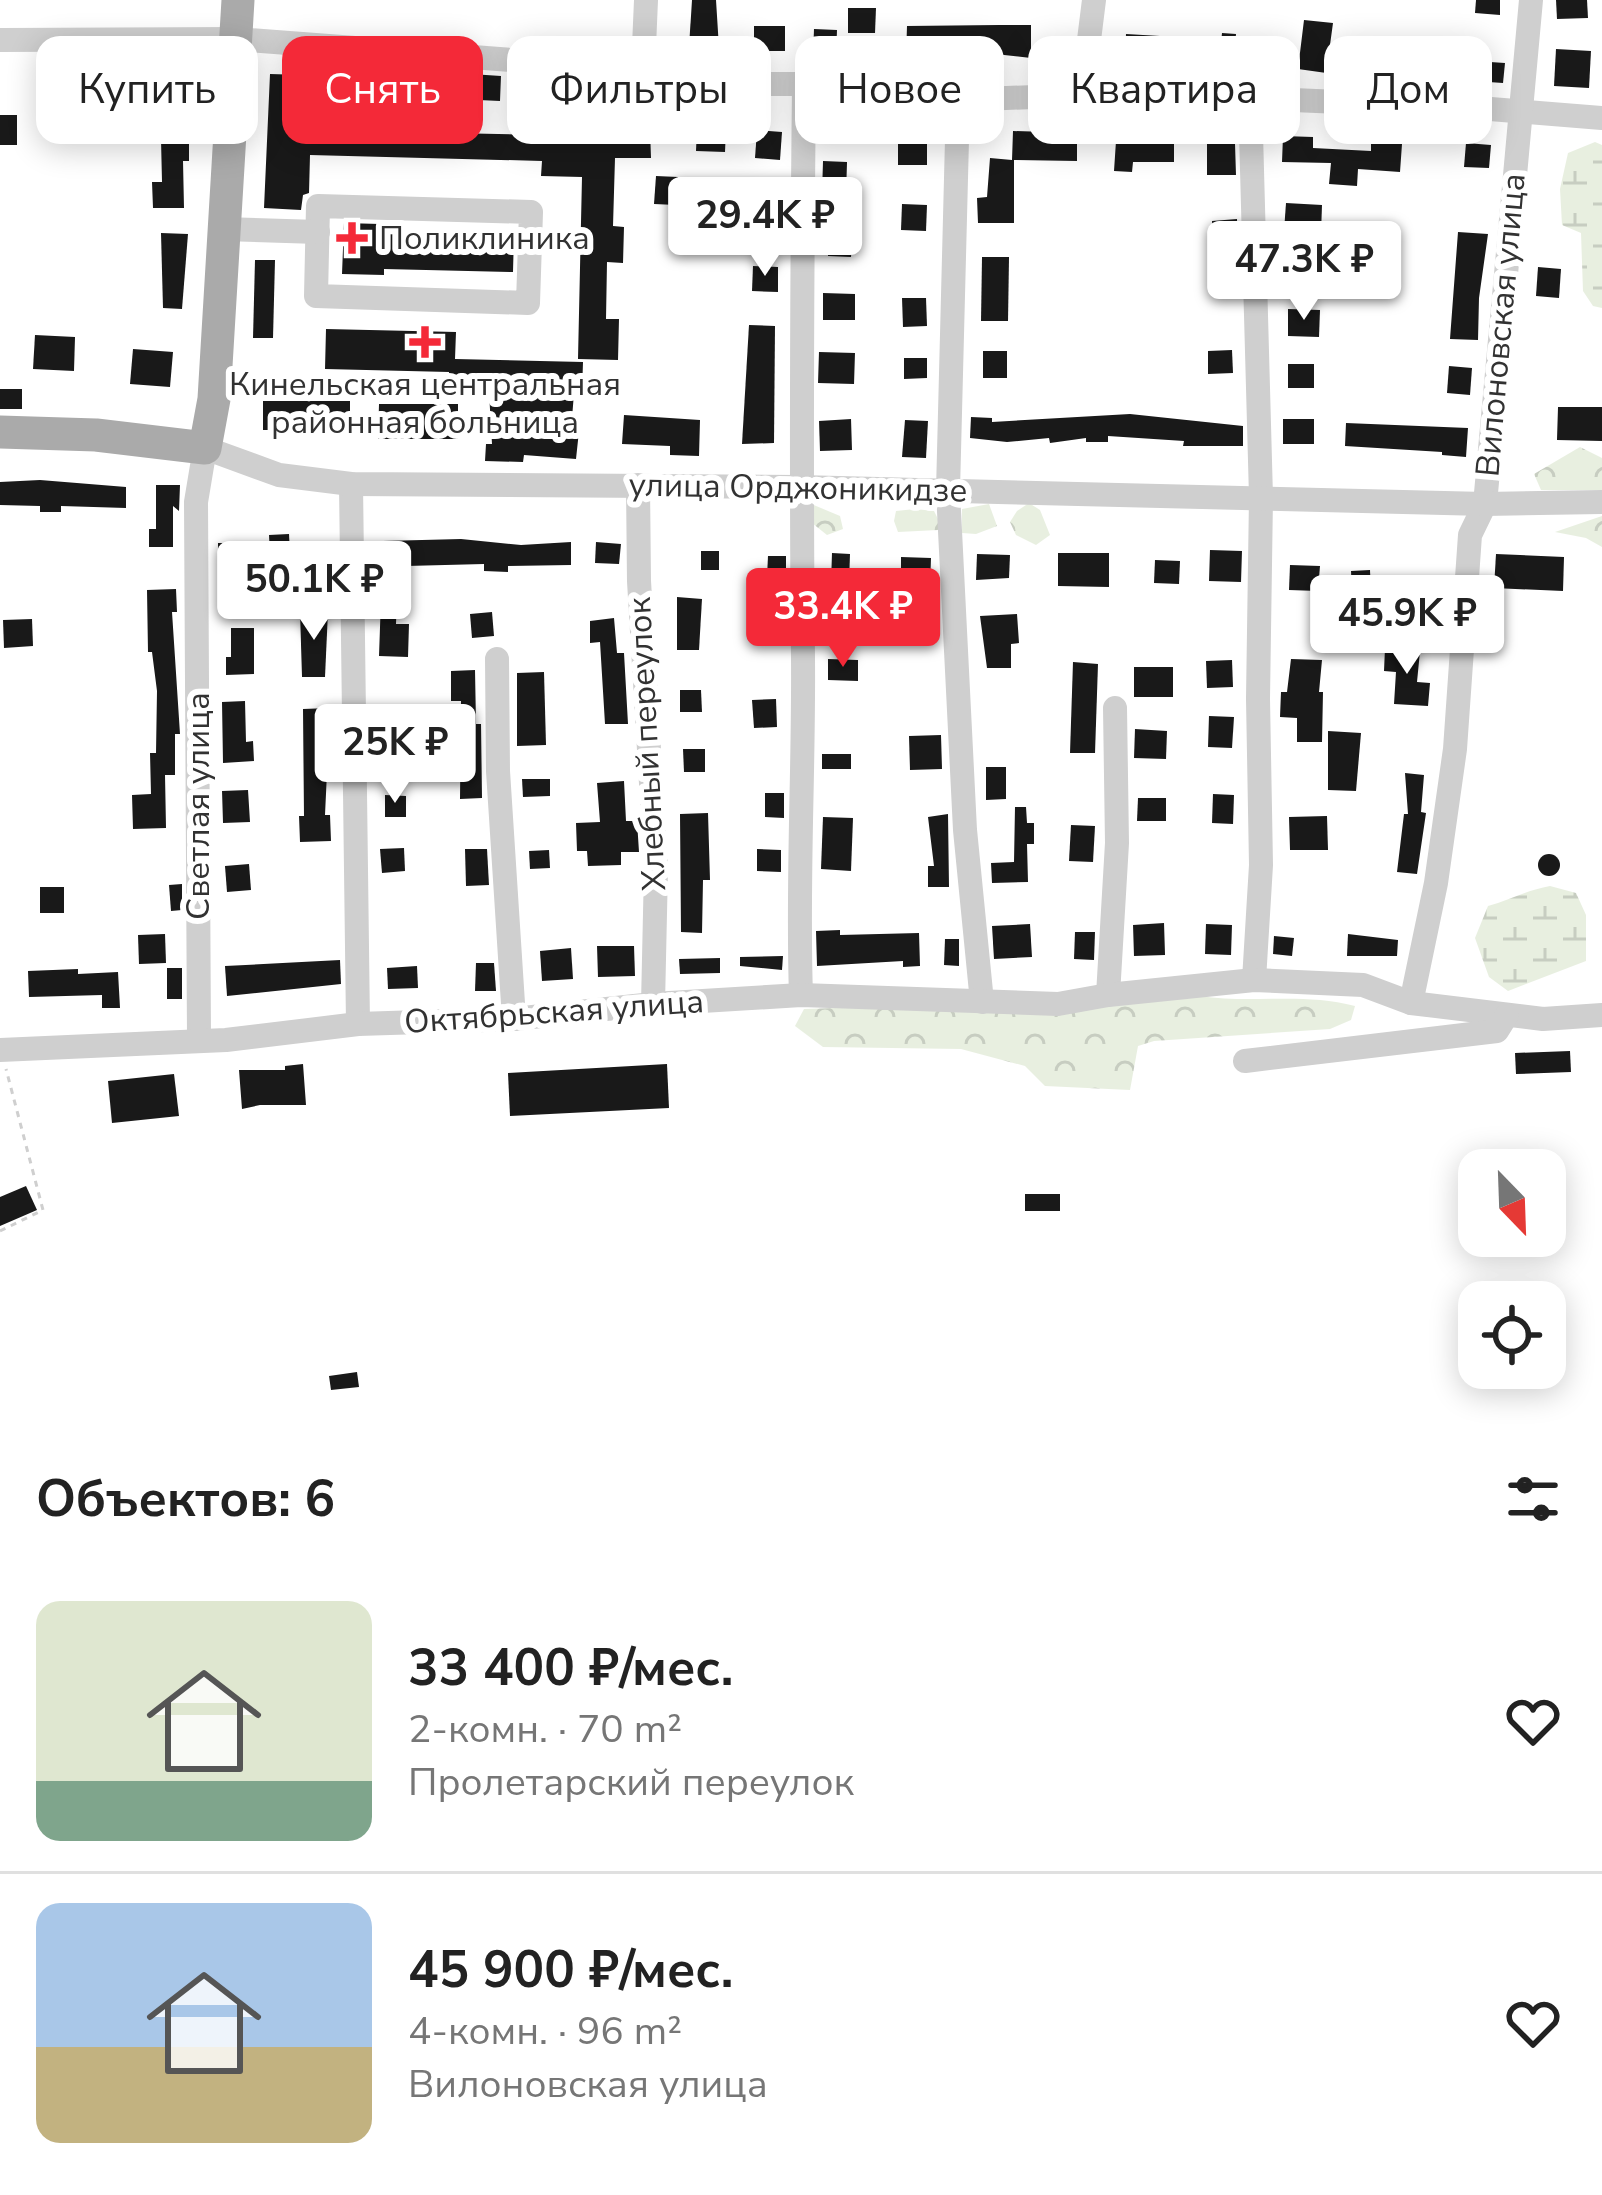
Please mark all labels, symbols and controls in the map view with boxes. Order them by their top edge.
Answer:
chip: Купить [36,36,258,144]
chip: Снять [282,36,483,144]
chip: Фильтры [507,36,771,144]
chip: Новое [795,36,1004,144]
chip: Квартира [1028,36,1300,144]
chip: Дом [1324,36,1492,144]
street label: Вилоновская улица [1465,171,1537,479]
pin: 29.4K ₽ [654,177,876,279]
text: 29.4K ₽ [695,189,835,242]
place label: Поликлиника [379,216,590,261]
pin: 47.3K ₽ [1193,221,1415,323]
marker: Поликлиника [336,222,368,254]
text: 47.3K ₽ [1234,233,1374,286]
marker: Кинельская центральная районная больница [409,326,441,358]
place label: Кинельская центральная районная больница [229,362,621,445]
street label: улица Орджоникидзе [628,463,968,513]
pin: 50.1K ₽ [203,541,425,643]
text: 50.1K ₽ [244,553,384,606]
pin: 33.4K ₽ [732,568,954,670]
pin: 45.9K ₽ [1296,575,1518,677]
text: 33.4K ₽ [773,580,913,633]
text: 45.9K ₽ [1337,587,1477,640]
street label: Хлебный переулок [617,595,677,892]
street label: Светлая улица [176,692,221,920]
pin: 25K ₽ [311,704,479,806]
text: 25K ₽ [342,716,448,769]
street label: Октябрьская улица [403,979,705,1045]
north arrow [1458,1149,1566,1257]
map controls [1458,1149,1566,1389]
button: locate [1458,1281,1566,1389]
text: Объектов: 6 [36,1464,335,1534]
icon: filters [1500,1466,1566,1532]
text: 33 400 ₽/мес. [408,1633,733,1703]
icon: home [132,1649,276,1793]
icon: heart [1500,1688,1566,1754]
text: 2-комн. · 70 m² [408,1703,682,1756]
text: Пролетарский переулок [408,1756,854,1809]
text: 45 900 ₽/мес. [408,1935,733,2005]
icon: home [132,1951,276,2095]
icon: heart [1500,1990,1566,2056]
text: 4-комн. · 96 m² [408,2005,682,2058]
text: Вилоновская улица [408,2058,768,2111]

